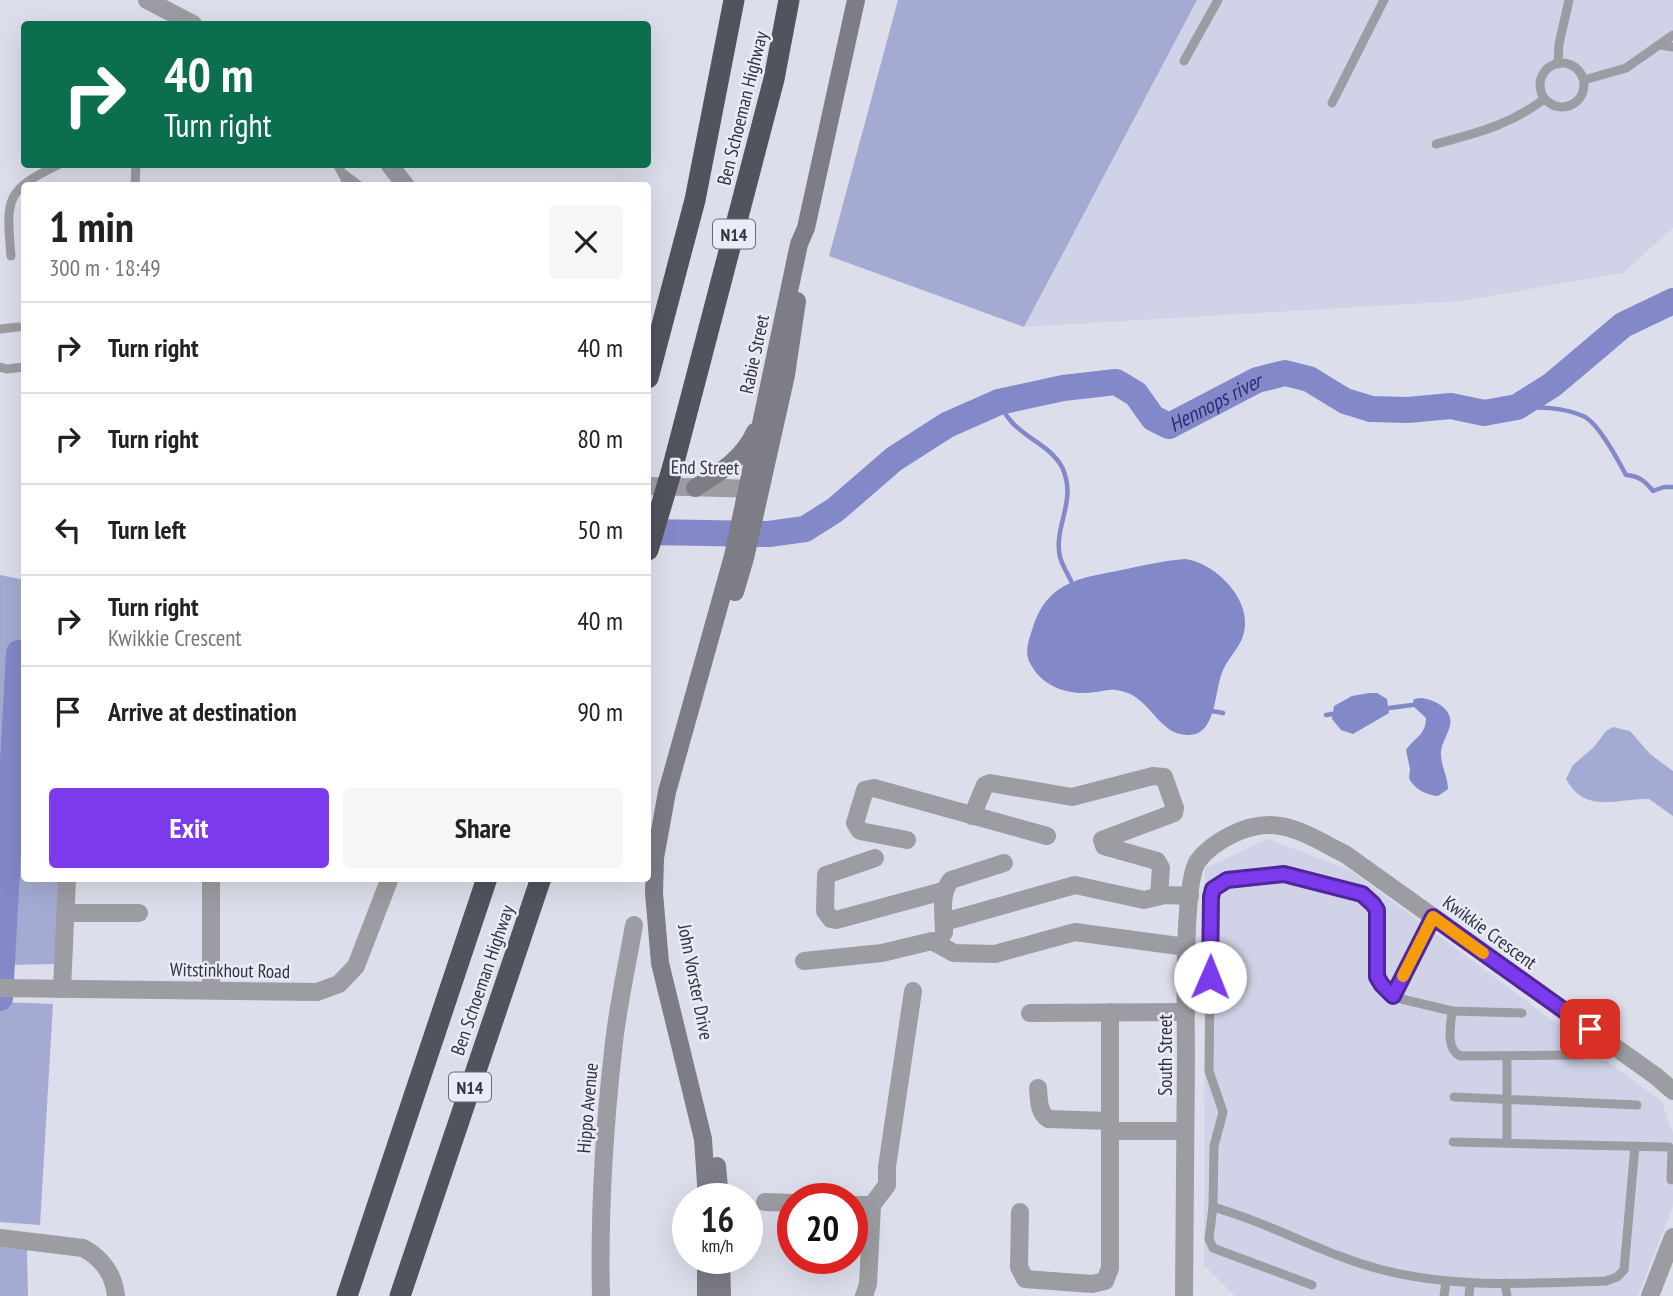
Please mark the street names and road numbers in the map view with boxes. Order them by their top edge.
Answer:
street label: Ben Schoeman Highway [711,28,773,187]
road number: N14 [713,220,755,248]
street label: Rabie Street [734,311,774,396]
street label: End Street [671,454,740,480]
street label: Kwikkie Crescent [1438,890,1542,975]
street label: Ben Schoeman Highway [445,901,519,1058]
street label: John Vorster Drive [673,921,719,1042]
street label: Witstinkhout Road [170,957,290,983]
street label: South Street [1153,1013,1177,1096]
street label: Hippo Avenue [571,1062,603,1154]
road number: N14 [449,1072,491,1102]

